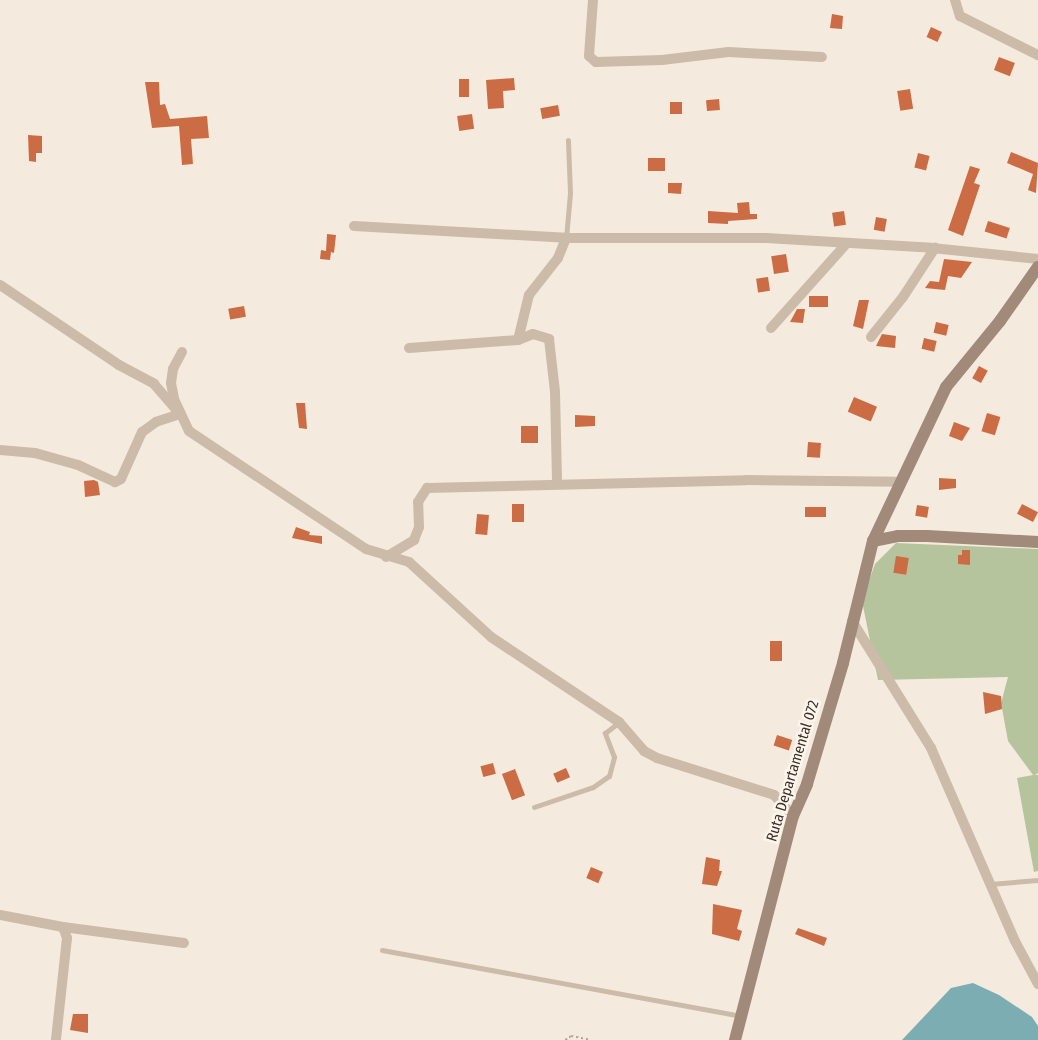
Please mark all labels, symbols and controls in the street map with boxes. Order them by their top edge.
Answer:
street label: Ruta Departamental 072 [763,698,823,844]

